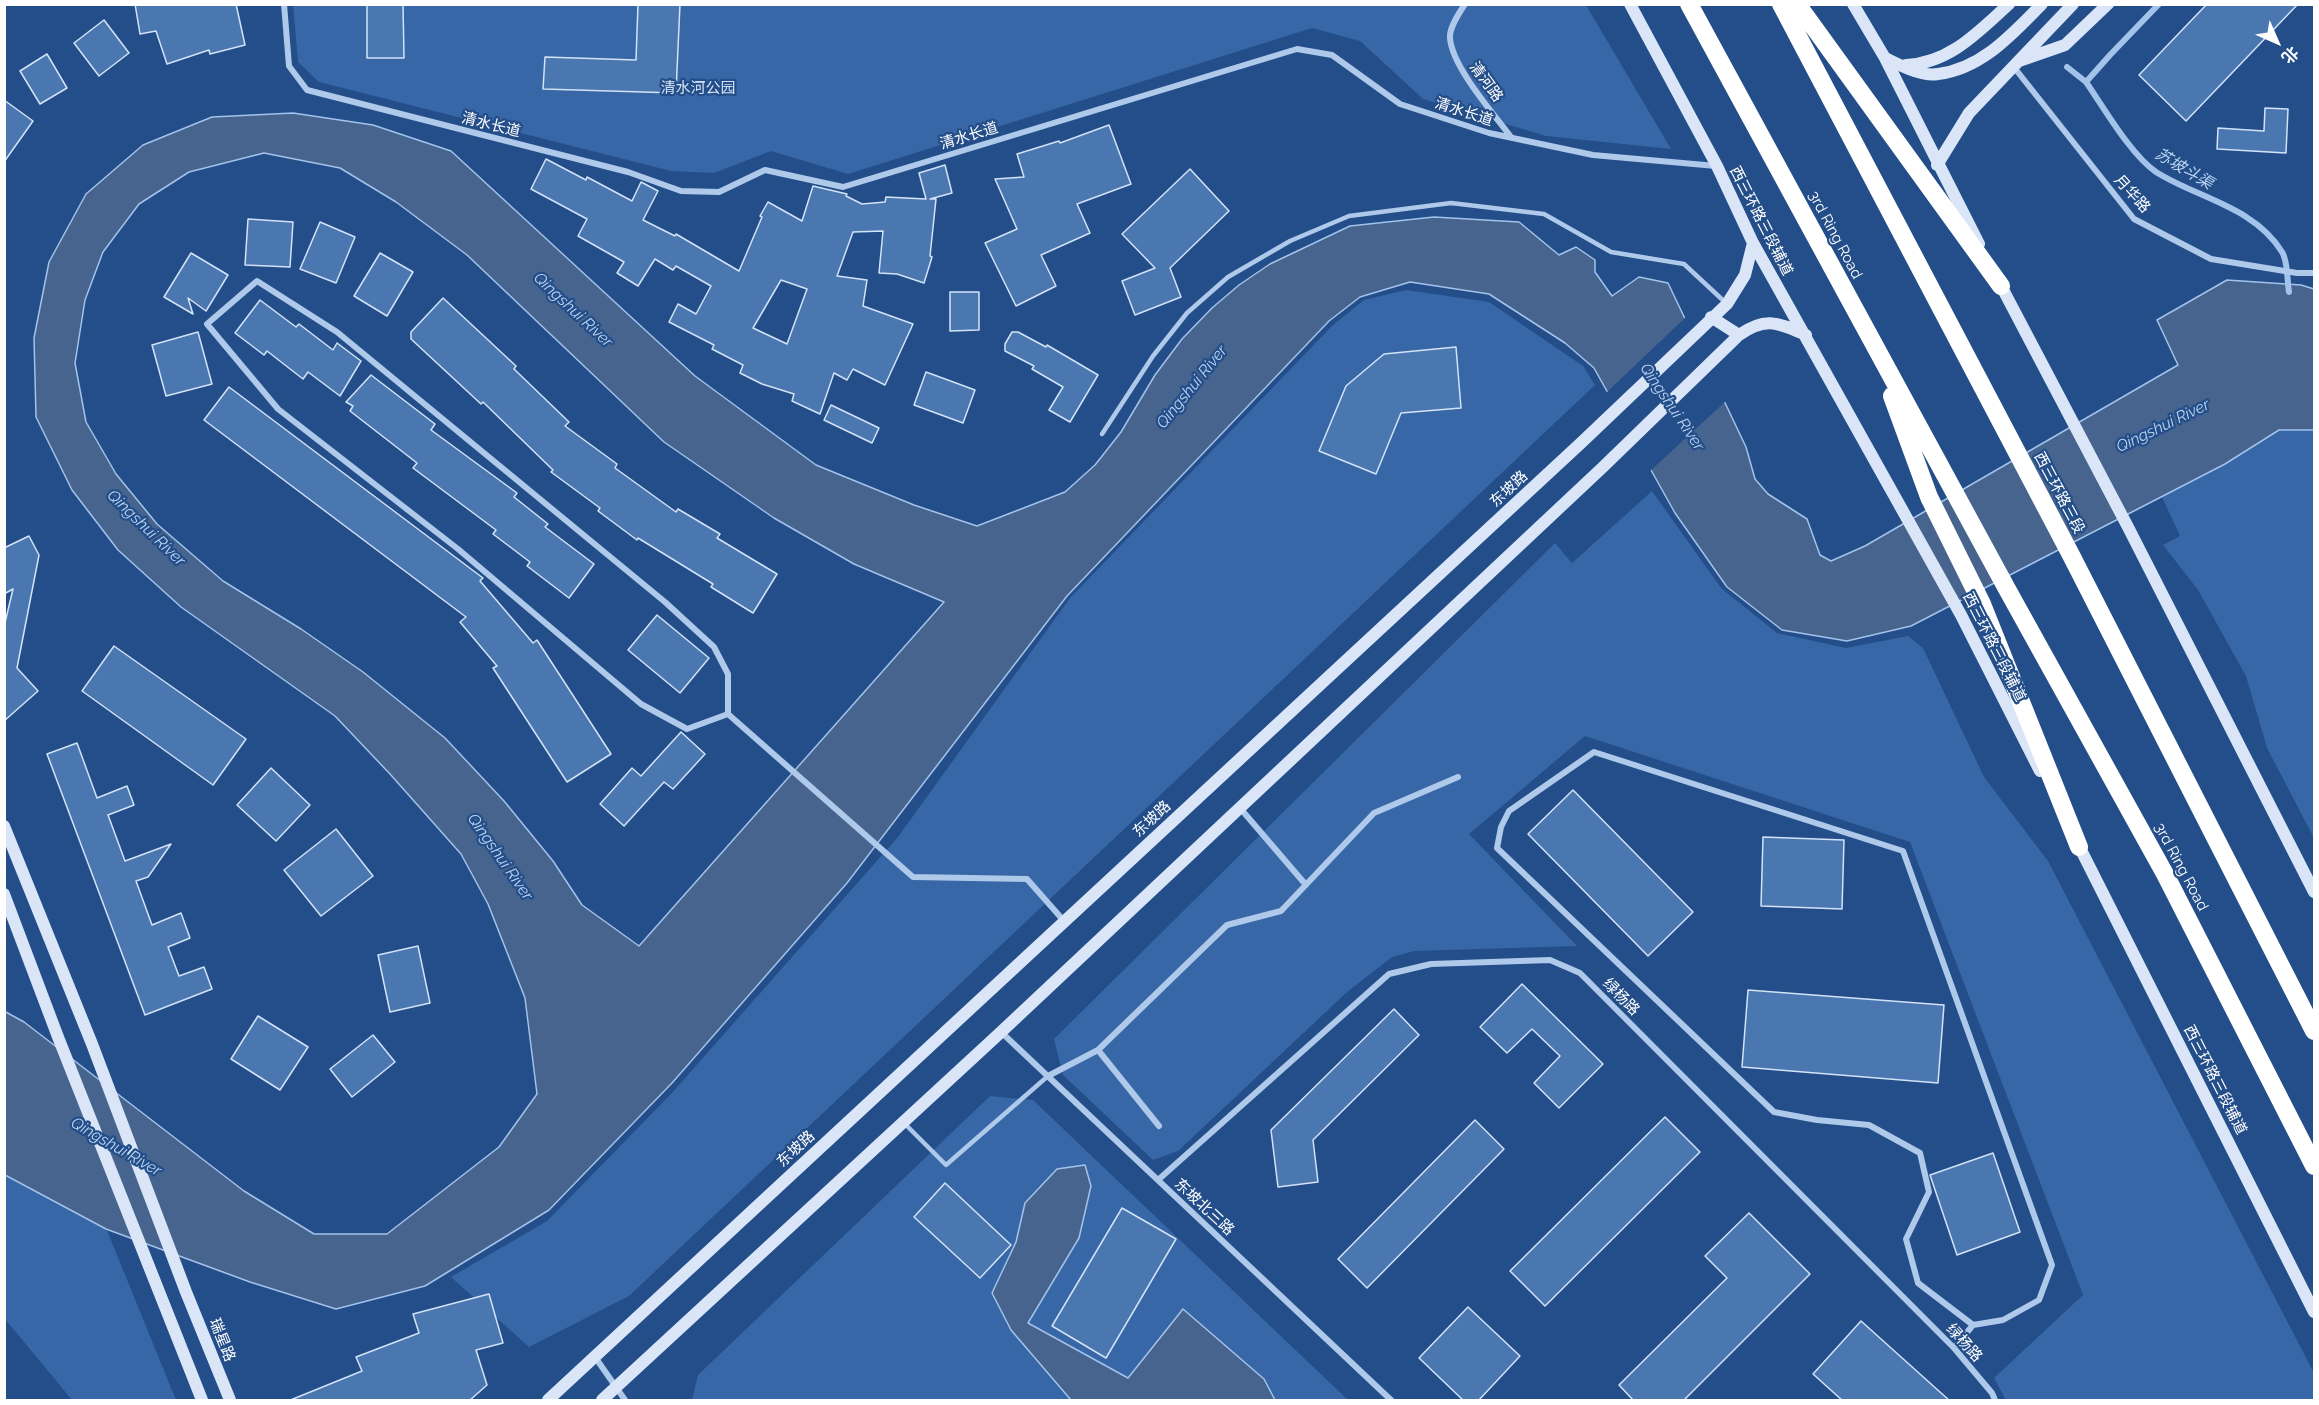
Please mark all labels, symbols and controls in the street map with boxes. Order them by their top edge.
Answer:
north arrow [2247,12,2307,72]
text: 北 [2278,43,2302,67]
street label: 清河路 [1465,59,1507,105]
park label: 清水河公园 [661,79,735,97]
street label: 清水长道 [1433,94,1495,130]
street label: 清水长道 [460,109,522,141]
street label: 清水长道 [938,119,1000,153]
water label: 苏坡斗渠 [2152,144,2216,194]
street label: 西三环路三段辅道 [1726,163,1796,279]
street label: 月华路 [2110,171,2154,217]
street label: 3rd Ring Road [1804,188,1866,282]
water label: Qingshui River [529,268,617,352]
water label: Qingshui River [1153,342,1231,432]
water label: Qingshui River [1636,360,1708,454]
water label: Qingshui River [2113,395,2213,457]
street label: 西三环路三段 [2030,449,2088,537]
street label: 东坡路 [1486,467,1532,511]
water label: Qingshui River [103,486,189,570]
street label: 西三环路三段辅道 [1959,589,2029,705]
street label: 东坡路 [1129,797,1175,841]
water label: Qingshui River [463,810,537,904]
street label: 3rd Ring Road [2150,820,2212,914]
street label: 绿杨路 [1599,975,1643,1019]
street label: 西三环路三段辅道 [2180,1022,2250,1138]
water label: Qingshui River [67,1113,165,1181]
street label: 东坡路 [773,1127,819,1171]
street label: 东坡北三路 [1170,1175,1238,1239]
street label: 瑞星路 [205,1316,239,1364]
street label: 绿杨路 [1942,1320,1986,1366]

